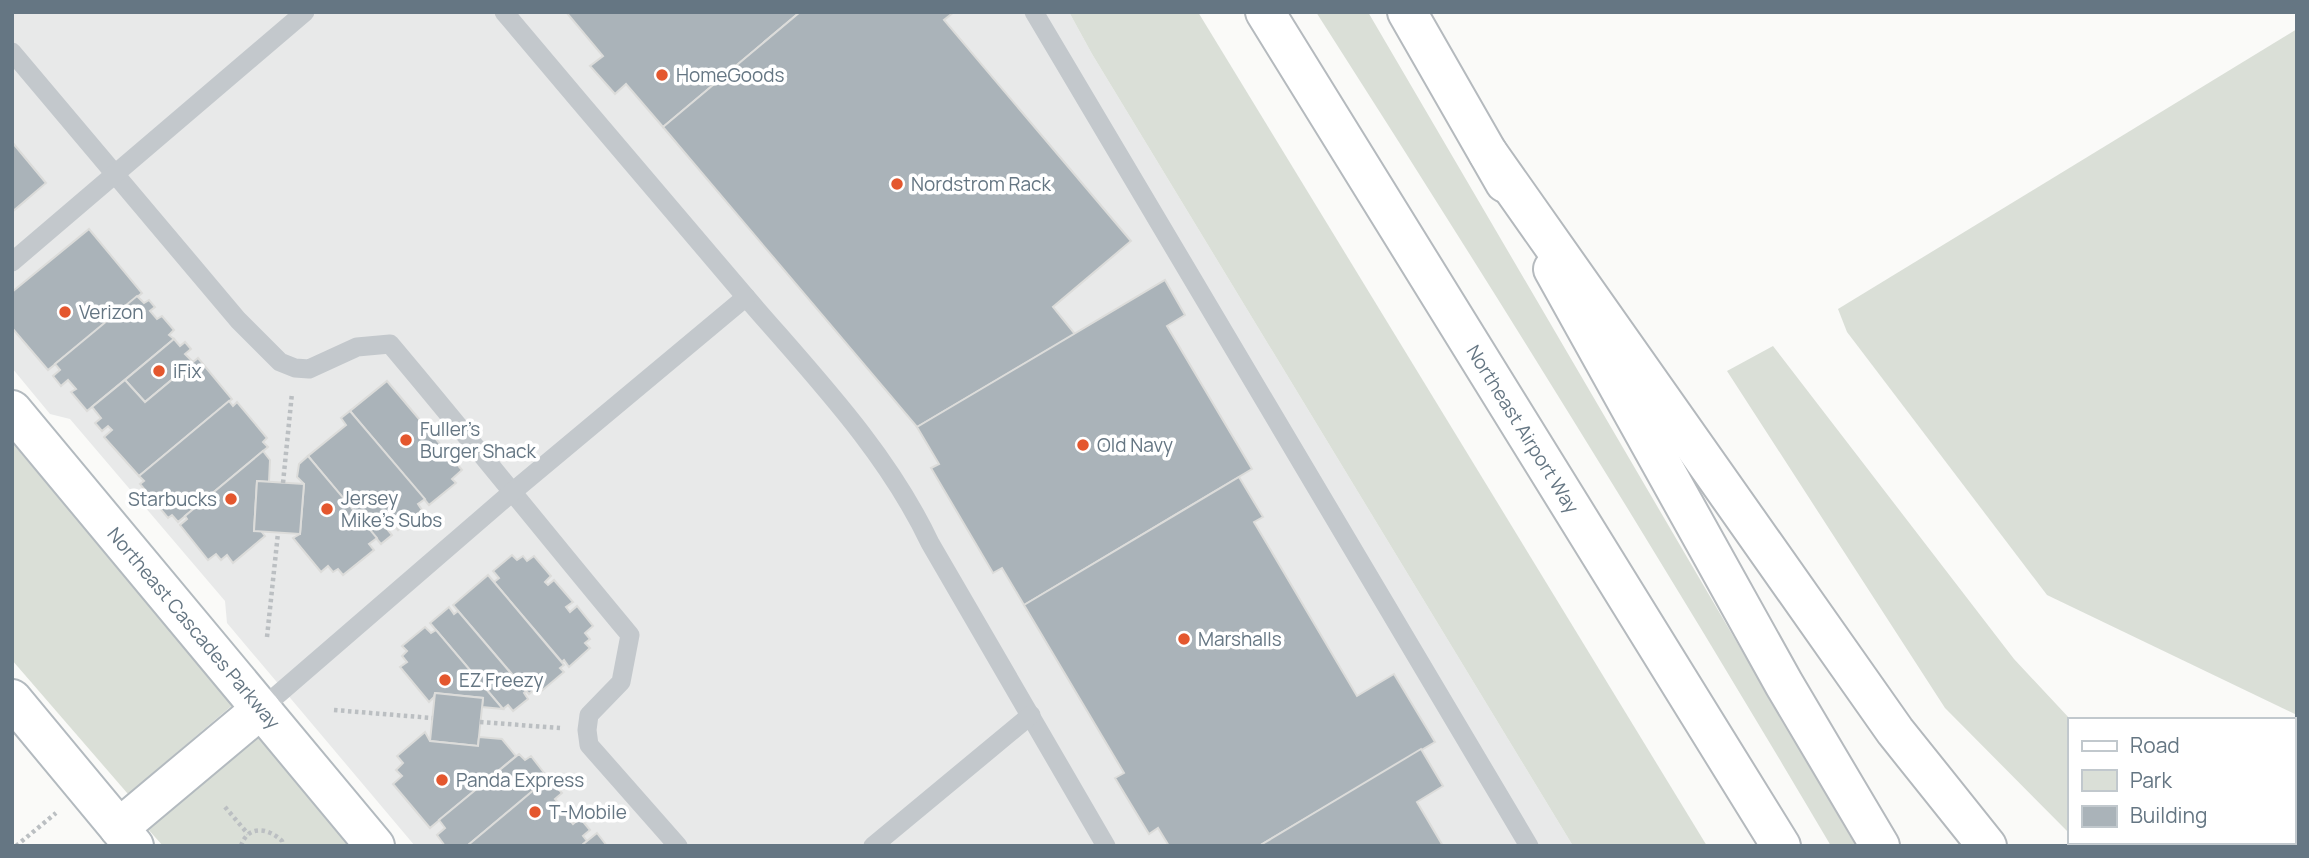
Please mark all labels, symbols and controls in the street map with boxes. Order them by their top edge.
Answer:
place label: HomeGoods [676,62,785,88]
marker: HomeGoods [654,67,670,83]
place label: Nordstrom Rack [911,171,1052,197]
marker: Nordstrom Rack [889,176,905,192]
place label: Verizon [79,299,144,325]
marker: Verizon [57,304,73,320]
street label: Northeast Airport Way [1461,340,1585,518]
place label: iFix [173,358,201,384]
marker: iFix [151,363,167,379]
place label: Fuller’s Burger Shack [420,416,536,464]
marker: Fuller’s Burger Shack [398,432,414,448]
place label: Old Navy [1097,432,1173,458]
marker: Old Navy [1075,437,1091,453]
place label: Jersey Mike's Subs [341,485,442,533]
place label: Starbucks [128,486,217,512]
marker: Starbucks [223,491,239,507]
marker: Jersey Mike's Subs [319,501,335,517]
street label: Northeast Cascades Parkway [102,522,286,734]
place label: Marshalls [1198,626,1282,652]
marker: Marshalls [1176,631,1192,647]
place label: EZ Freezy [459,667,544,693]
marker: EZ Freezy [437,672,453,688]
legend [2068,718,2295,844]
text: Road [2130,731,2180,759]
text: Park [2130,766,2172,794]
place label: Panda Express [456,767,584,793]
marker: Panda Express [434,772,450,788]
place label: T-Mobile [549,799,627,825]
text: Building [2130,801,2207,829]
marker: T-Mobile [527,804,543,820]

